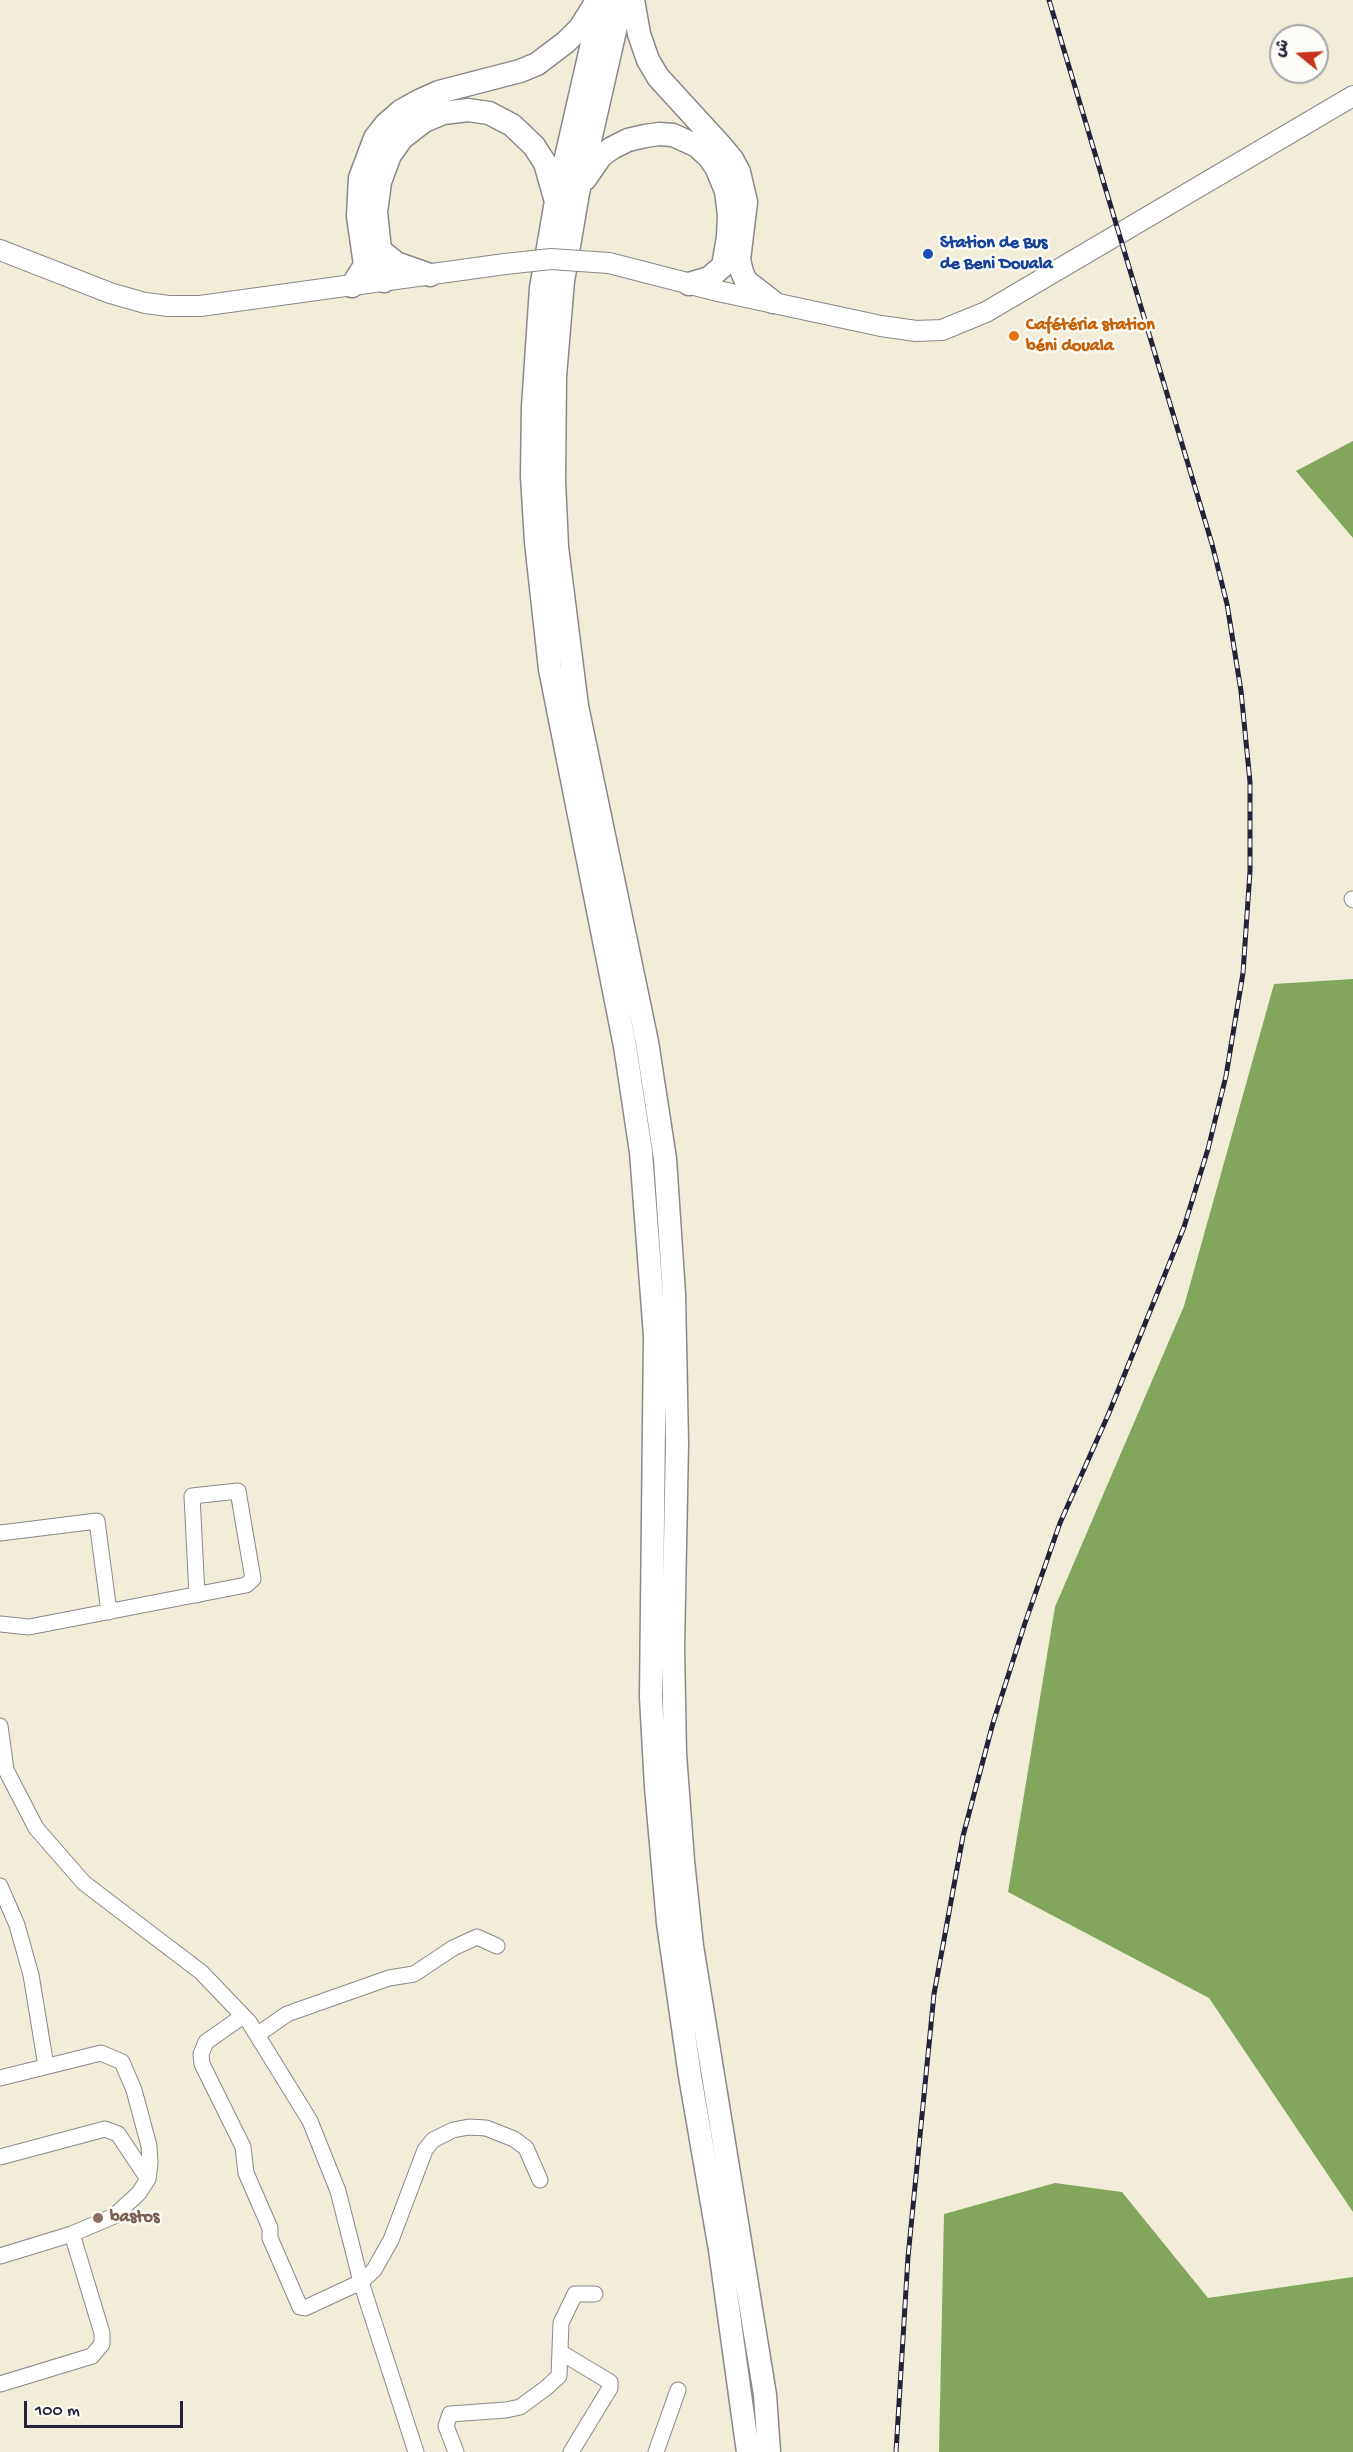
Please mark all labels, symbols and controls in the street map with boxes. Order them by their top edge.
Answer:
north arrow [1269,24,1329,84]
text: ش [1272,38,1295,60]
place label: Station de Bus de Beni Douala [940,233,1053,276]
marker: Station de Bus de Beni Douala [921,247,935,261]
place label: Cafétéria station béni douala [1026,315,1155,358]
marker: Cafétéria station béni douala [1007,329,1021,343]
place label: bastos [110,2207,159,2229]
marker: bastos [91,2211,105,2225]
scale bar [27,2389,186,2427]
text: 100 m [35,2401,80,2422]

